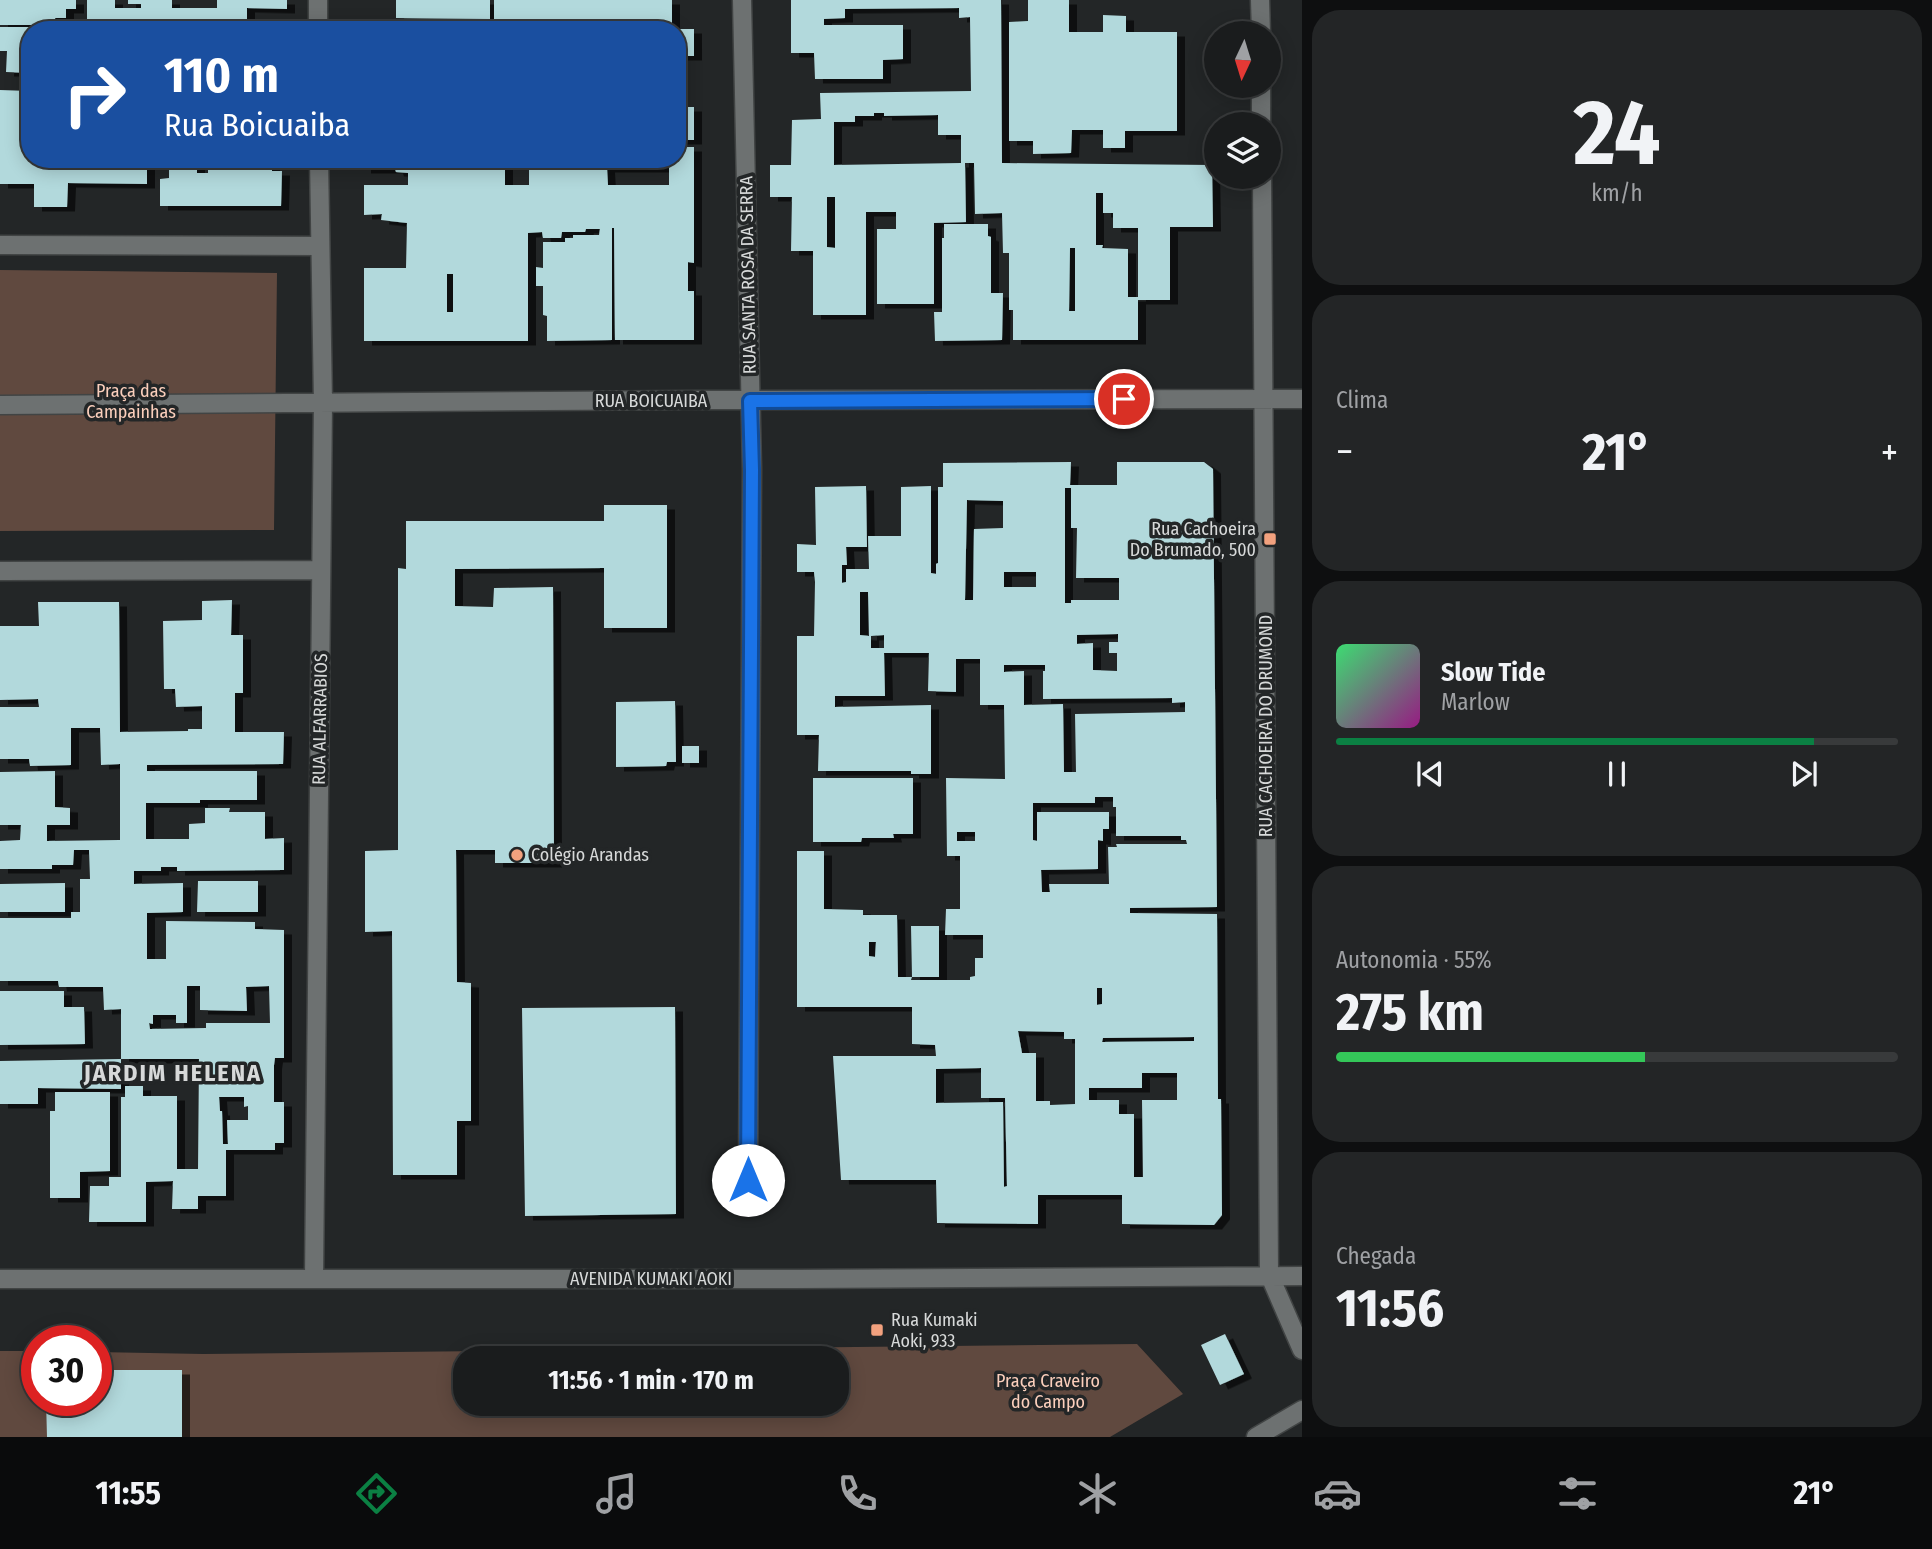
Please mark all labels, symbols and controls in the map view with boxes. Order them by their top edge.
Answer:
north arrow [1204,21,1281,98]
map controls [1204,21,1281,189]
text: 110 m [164,46,279,105]
icon: right [49,49,140,140]
text: 24 [1573,79,1661,188]
text: Rua Boicuaiba [164,106,350,144]
button: layers [1204,112,1281,189]
street label: RUA SANTA ROSA DA SERRA [735,175,761,374]
text: km/h [1591,179,1643,207]
pin [1094,369,1154,429]
park label: Praça das Campainhas [86,380,176,423]
icon: arrive [1105,380,1143,418]
text: Clima [1336,386,1388,414]
street label: RUA BOICUAIBA [595,390,708,412]
text: 21° [1582,421,1652,484]
text: − [1336,429,1353,475]
text: + [1881,429,1898,475]
place label: Rua Cachoeira Do Brumado, 500 [1130,518,1256,561]
marker: Rua Cachoeira Do Brumado, 500 [1262,531,1278,547]
street label: RUA CACHOEIRA DO DRUMOND [1255,615,1277,837]
street label: RUA ALFARRABIOS [308,653,332,785]
text: Slow Tide [1441,657,1545,688]
text: Marlow [1441,688,1510,716]
icon: previous [1411,755,1449,793]
icon: pause [1598,755,1636,793]
icon: next [1785,755,1823,793]
place label: Colégio Arandas [531,844,649,866]
marker: Colégio Arandas [509,847,525,863]
text: Autonomia · 55% [1336,946,1492,974]
text: 275 km [1336,981,1484,1044]
district label: JARDIM HELENA [83,1059,262,1087]
position arrow [711,1143,785,1217]
text: Chegada [1336,1242,1416,1270]
street label: AVENIDA KUMAKI AOKI [570,1268,732,1290]
text: 11:56 [1336,1277,1444,1340]
place label: Rua Kumaki Aoki, 933 [891,1309,978,1352]
marker: Rua Kumaki Aoki, 933 [869,1322,885,1338]
speed limit sign: 30 [21,1325,112,1416]
text: 11:56 · 1 min · 170 m [548,1365,754,1396]
park label: Praça Craveiro do Campo [996,1370,1100,1413]
icon: directions [352,1469,401,1518]
icon: music [592,1469,641,1518]
icon: phone [833,1469,882,1518]
icon: climate [1073,1469,1122,1518]
icon: car [1313,1469,1362,1518]
icon: filters [1553,1469,1602,1518]
text: 11:55 [96,1474,161,1512]
text: 21° [1794,1474,1836,1512]

